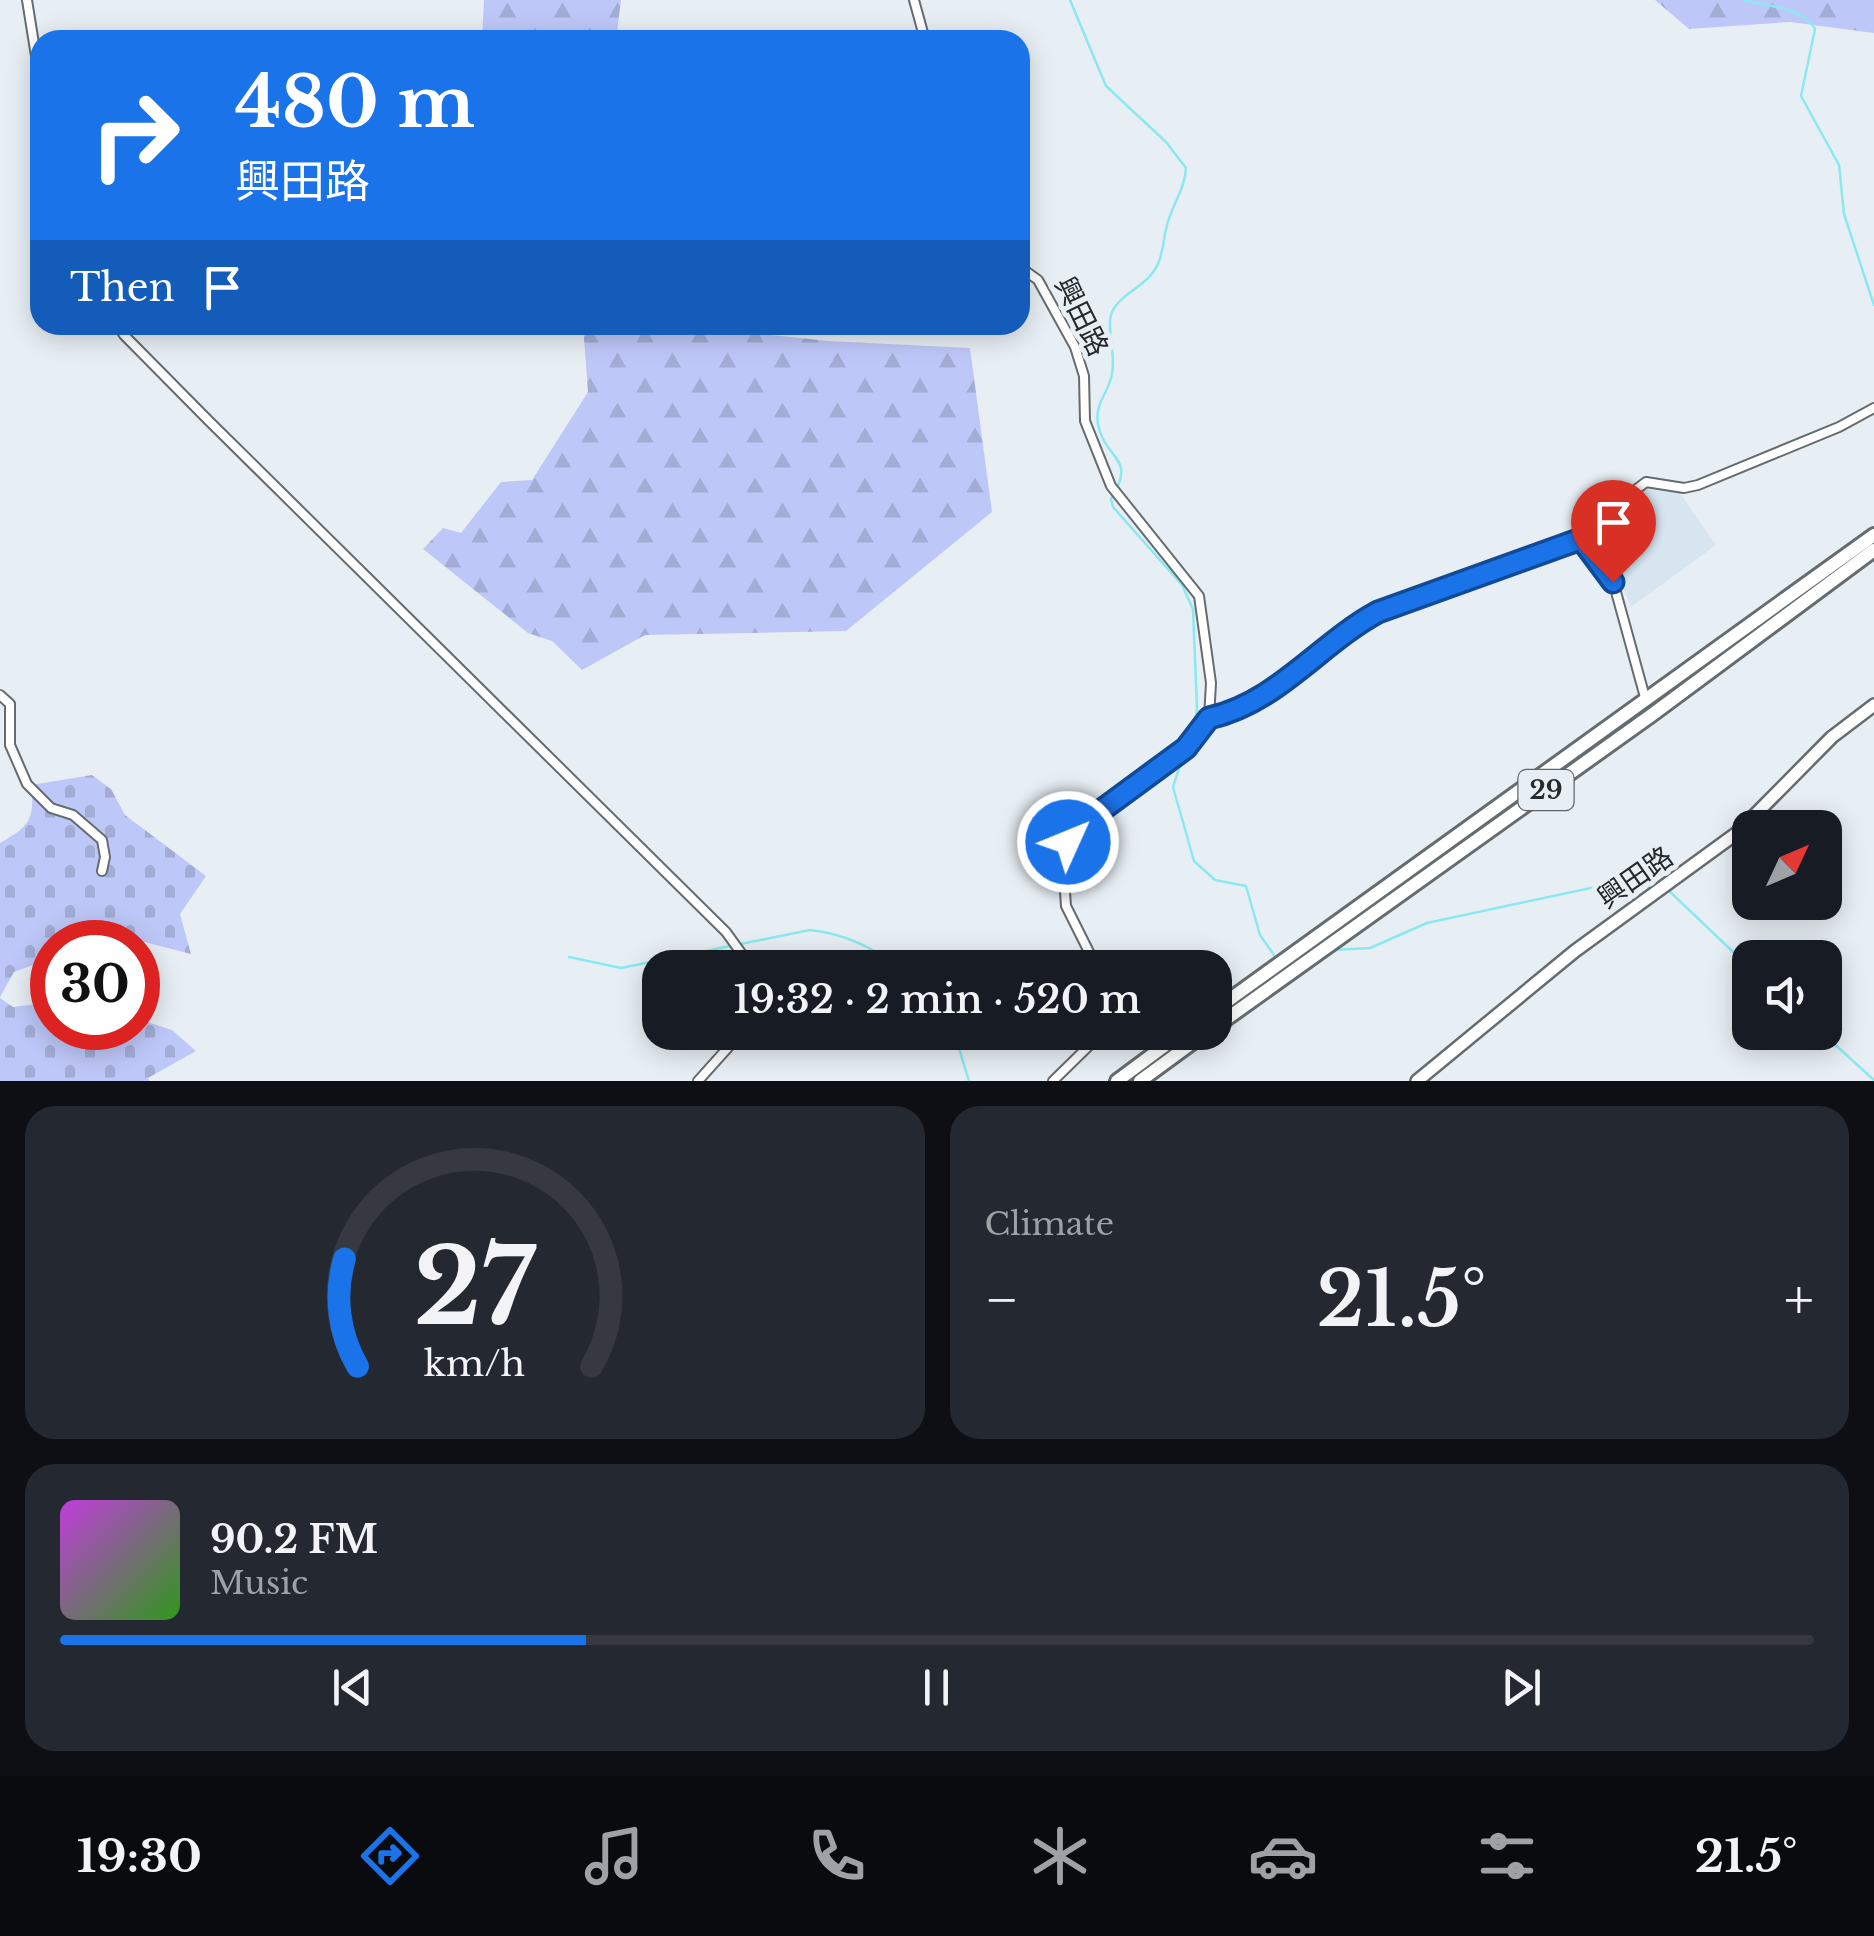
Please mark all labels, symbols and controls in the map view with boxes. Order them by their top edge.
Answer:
text: 480 m [235,59,475,146]
icon: right [70,70,200,200]
text: 興田路 [235,153,370,209]
icon: arrive [195,260,250,315]
text: Then [70,264,175,311]
street label: 興田路 [1047,271,1116,362]
pin [1571,480,1656,583]
icon: arrive [1586,495,1641,550]
road number: 29 [1518,770,1574,810]
position arrow [1016,790,1120,894]
north arrow [1732,810,1842,920]
map controls [1732,810,1842,1050]
street label: 興田路 [1591,839,1680,916]
speed limit sign: 30 [30,920,160,1050]
button: sound [1732,940,1842,1050]
text: 19:32 · 2 min · 520 m [733,976,1141,1023]
text: Climate [985,1204,1114,1244]
text: 27 [414,1223,537,1352]
text: 21.5° [1317,1253,1487,1346]
text: − [985,1266,1019,1334]
text: + [1784,1266,1814,1334]
text: km/h [424,1341,525,1386]
text: 90.2 FM [210,1516,378,1563]
text: Music [210,1563,308,1603]
icon: previous [325,1660,380,1715]
icon: pause [909,1660,964,1715]
icon: next [1494,1660,1549,1715]
icon: directions [355,1821,425,1891]
icon: music [579,1821,649,1891]
icon: phone [802,1821,872,1891]
icon: climate [1025,1821,1095,1891]
icon: car [1248,1821,1318,1891]
icon: filters [1472,1821,1542,1891]
text: 19:30 [77,1828,202,1884]
text: 21.5° [1695,1828,1797,1884]

